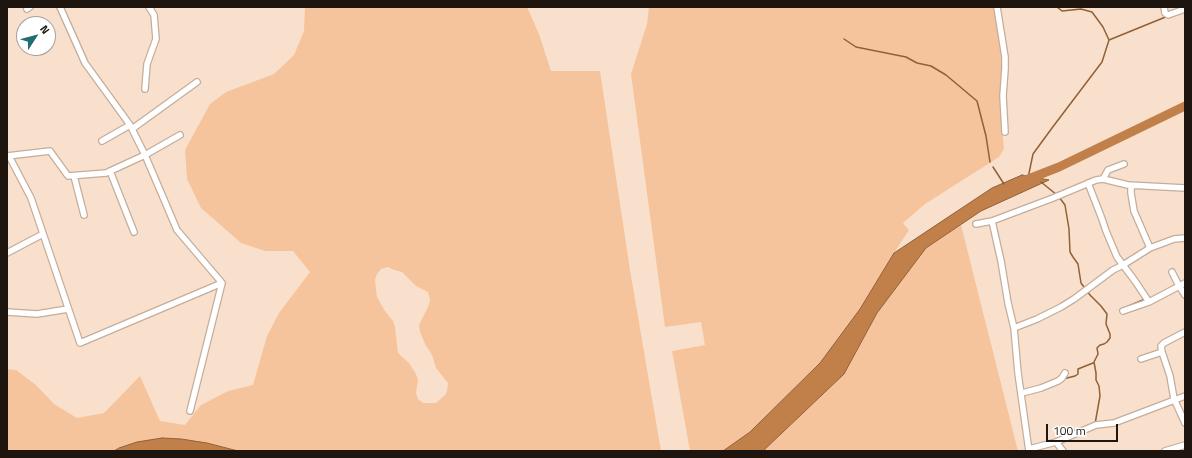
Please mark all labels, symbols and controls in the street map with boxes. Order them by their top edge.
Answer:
north arrow [16,16,56,56]
text: N [36,22,54,37]
scale bar [1048,416,1120,442]
text: 100 m [1053,421,1086,440]

